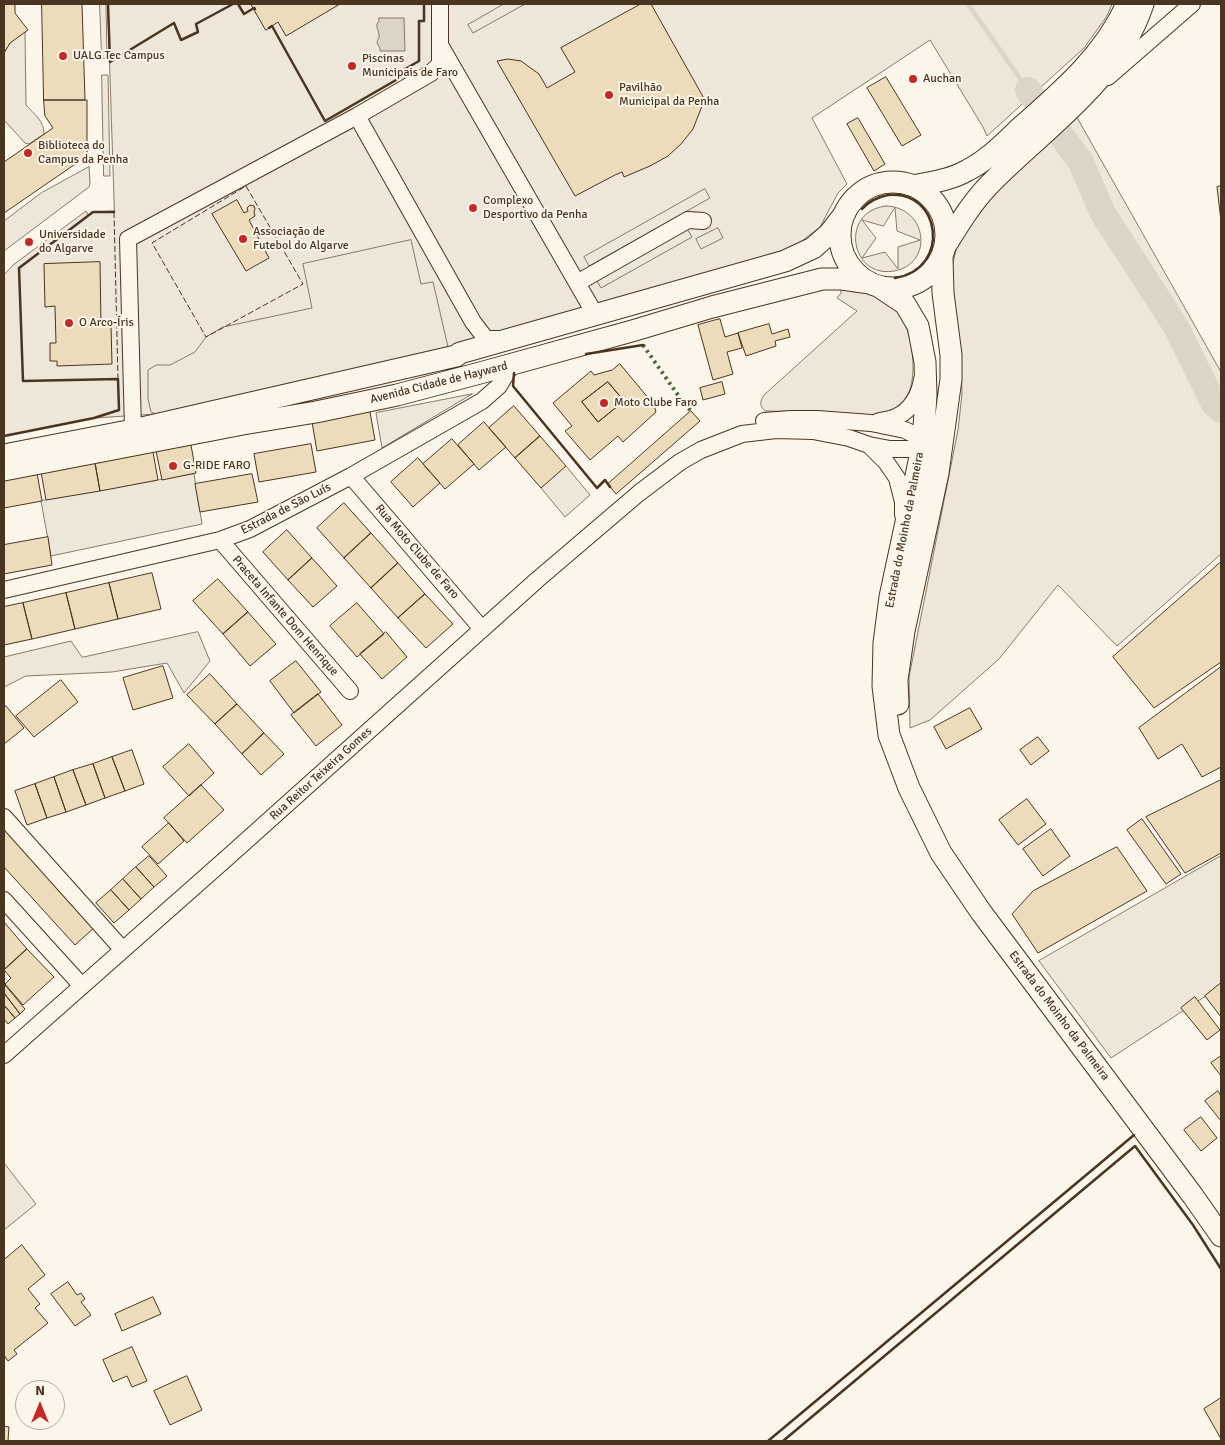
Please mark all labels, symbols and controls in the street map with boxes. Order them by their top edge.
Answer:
place label: UALG Tec Campus [73,49,165,63]
marker: UALG Tec Campus [57,50,69,62]
place label: Piscinas Municipais de Faro [362,52,458,80]
marker: Piscinas Municipais de Faro [346,60,358,72]
place label: Auchan [923,72,962,86]
marker: Auchan [907,73,919,85]
place label: Pavilhão Municipal da Penha [619,81,719,109]
marker: Pavilhão Municipal da Penha [603,89,615,101]
place label: Biblioteca do Campus da Penha [38,139,128,167]
marker: Biblioteca do Campus da Penha [22,147,34,159]
place label: Complexo Desportivo da Penha [483,194,588,222]
marker: Complexo Desportivo da Penha [467,202,479,214]
place label: Associação de Futebol do Algarve [253,225,349,253]
place label: Universidade do Algarve [39,228,106,256]
marker: Associação de Futebol do Algarve [237,233,249,245]
marker: Universidade do Algarve [23,236,35,248]
place label: O Arco-Íris [79,316,134,330]
marker: O Arco-Íris [63,317,75,329]
street label: Avenida Cidade de Hayward [369,359,509,407]
place label: Moto Clube Faro [614,396,697,410]
marker: Moto Clube Faro [598,397,610,409]
street label: Estrada do Moinho da Palmeira [883,451,927,609]
place label: G-RIDE FARO [183,459,251,473]
marker: G-RIDE FARO [167,460,179,472]
street label: Estrada de São Luís [239,480,333,538]
street label: Rua Moto Clube de Faro [372,502,462,602]
street label: Praceta Infante Dom Henrique [229,553,341,679]
street label: Rua Reitor Teixeira Gomes [267,724,375,824]
street label: Estrada do Moinho da Palmeira [1006,948,1112,1084]
north arrow [15,1380,65,1430]
text: N [35,1382,45,1399]

